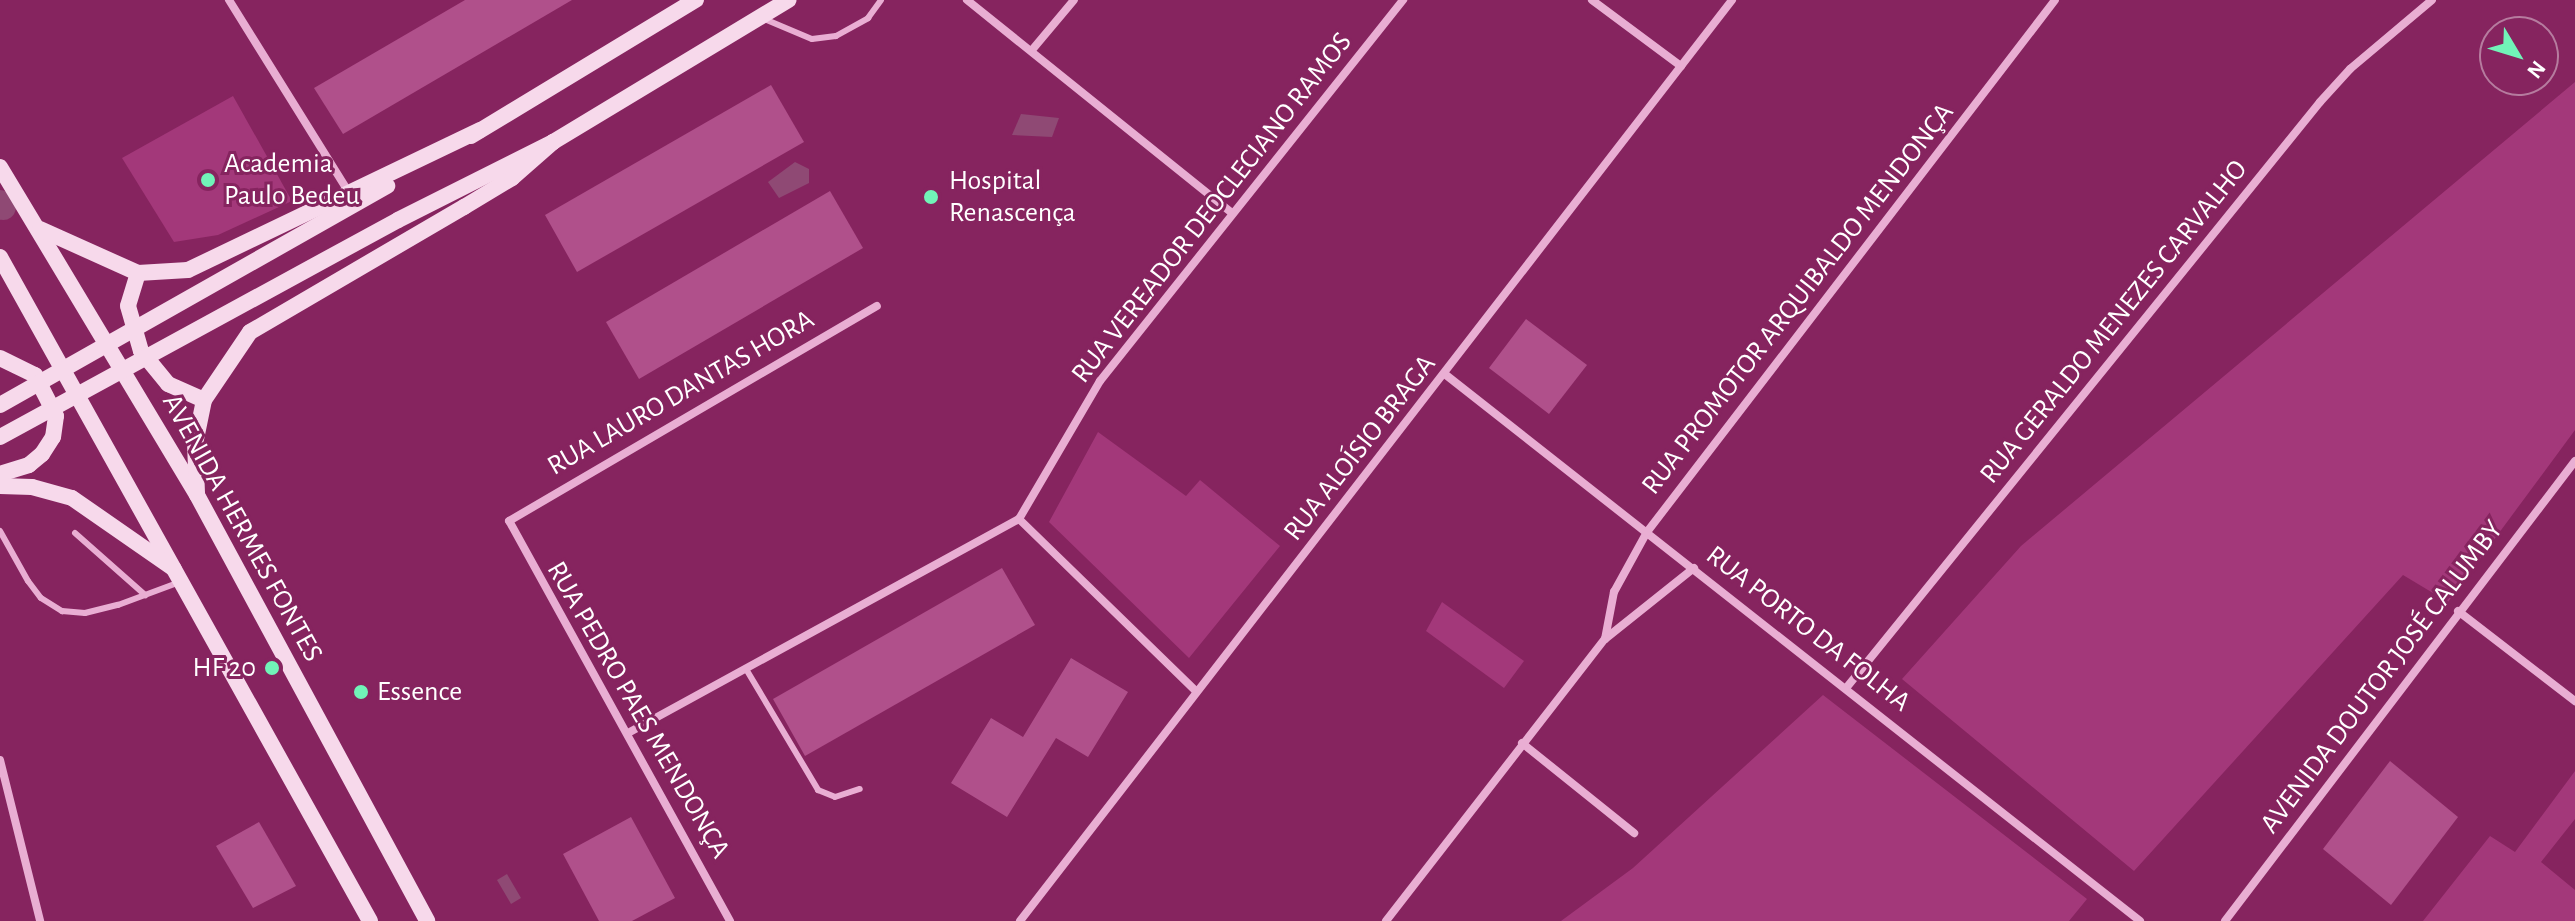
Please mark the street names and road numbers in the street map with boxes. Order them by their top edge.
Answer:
street label: RUA VEREADOR DEOCLECIANO RAMOS [1065,26,1359,390]
street label: RUA PROMOTOR ARQUIBALDO MENDONÇA [1635,97,1961,501]
street label: RUA GERALDO MENEZES CARVALHO [1973,154,2255,490]
street label: RUA LAURO DANTAS HORA [542,303,820,483]
street label: RUA ALOÍSIO BRAGA [1277,348,1443,548]
street label: AVENIDA HERMES FONTES [154,388,330,668]
street label: AVENIDA DOUTOR JOSÉ CALUMBY [2253,514,2511,840]
street label: RUA PORTO DA FOLHA [1699,539,1917,719]
street label: RUA PEDRO PAES MENDONÇA [539,556,737,864]

